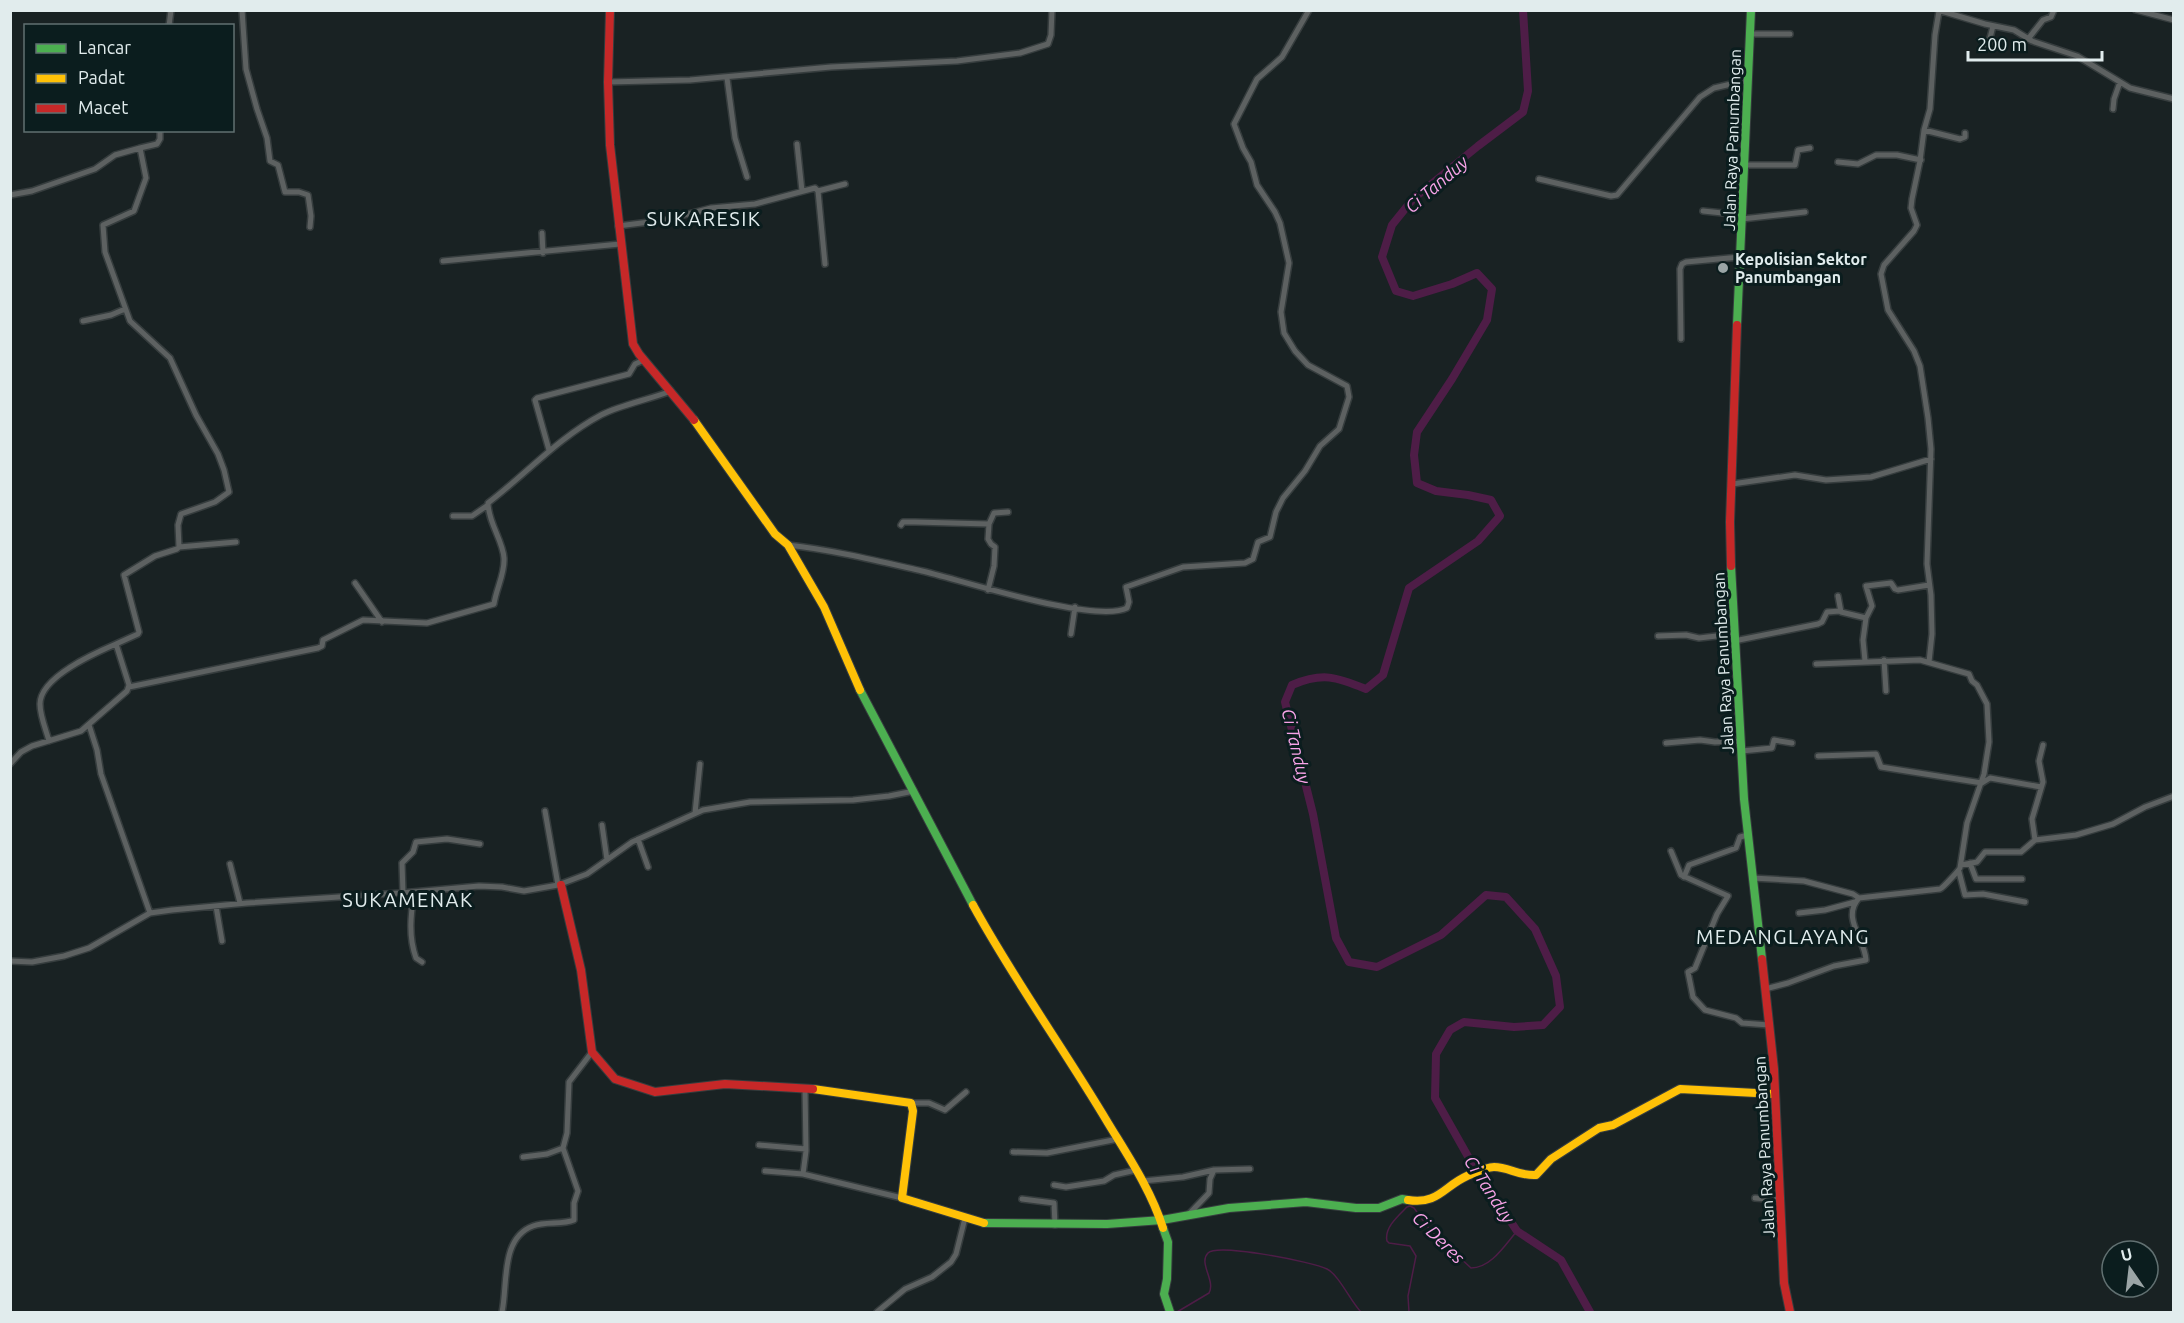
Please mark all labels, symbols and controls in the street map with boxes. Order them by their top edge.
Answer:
legend [24,24,234,132]
scale bar [1968,24,2102,62]
text: 200 m [1977,34,2027,54]
text: Lancar [78,37,131,57]
street label: Jalan Raya Panumbangan [1720,49,1744,231]
text: Padat [78,67,125,87]
text: Macet [78,97,128,117]
water label: Ci Tanduy [1401,151,1472,217]
district label: SUKARESIK [647,207,761,230]
place label: Kepolisian Sektor Panumbangan [1735,250,1867,286]
marker: Kepolisian Sektor Panumbangan [1716,261,1730,275]
street label: Jalan Raya Panumbangan [1709,572,1737,754]
water label: Ci Tanduy [1279,707,1315,786]
district label: SUKAMENAK [342,888,474,911]
district label: MEDANGLAYANG [1696,925,1870,948]
street label: Jalan Raya Panumbangan [1750,1056,1778,1238]
water label: Ci Tanduy [1461,1152,1519,1227]
water label: Ci Deres [1409,1207,1469,1267]
north arrow [2100,1239,2160,1299]
text: U [2119,1244,2134,1265]

